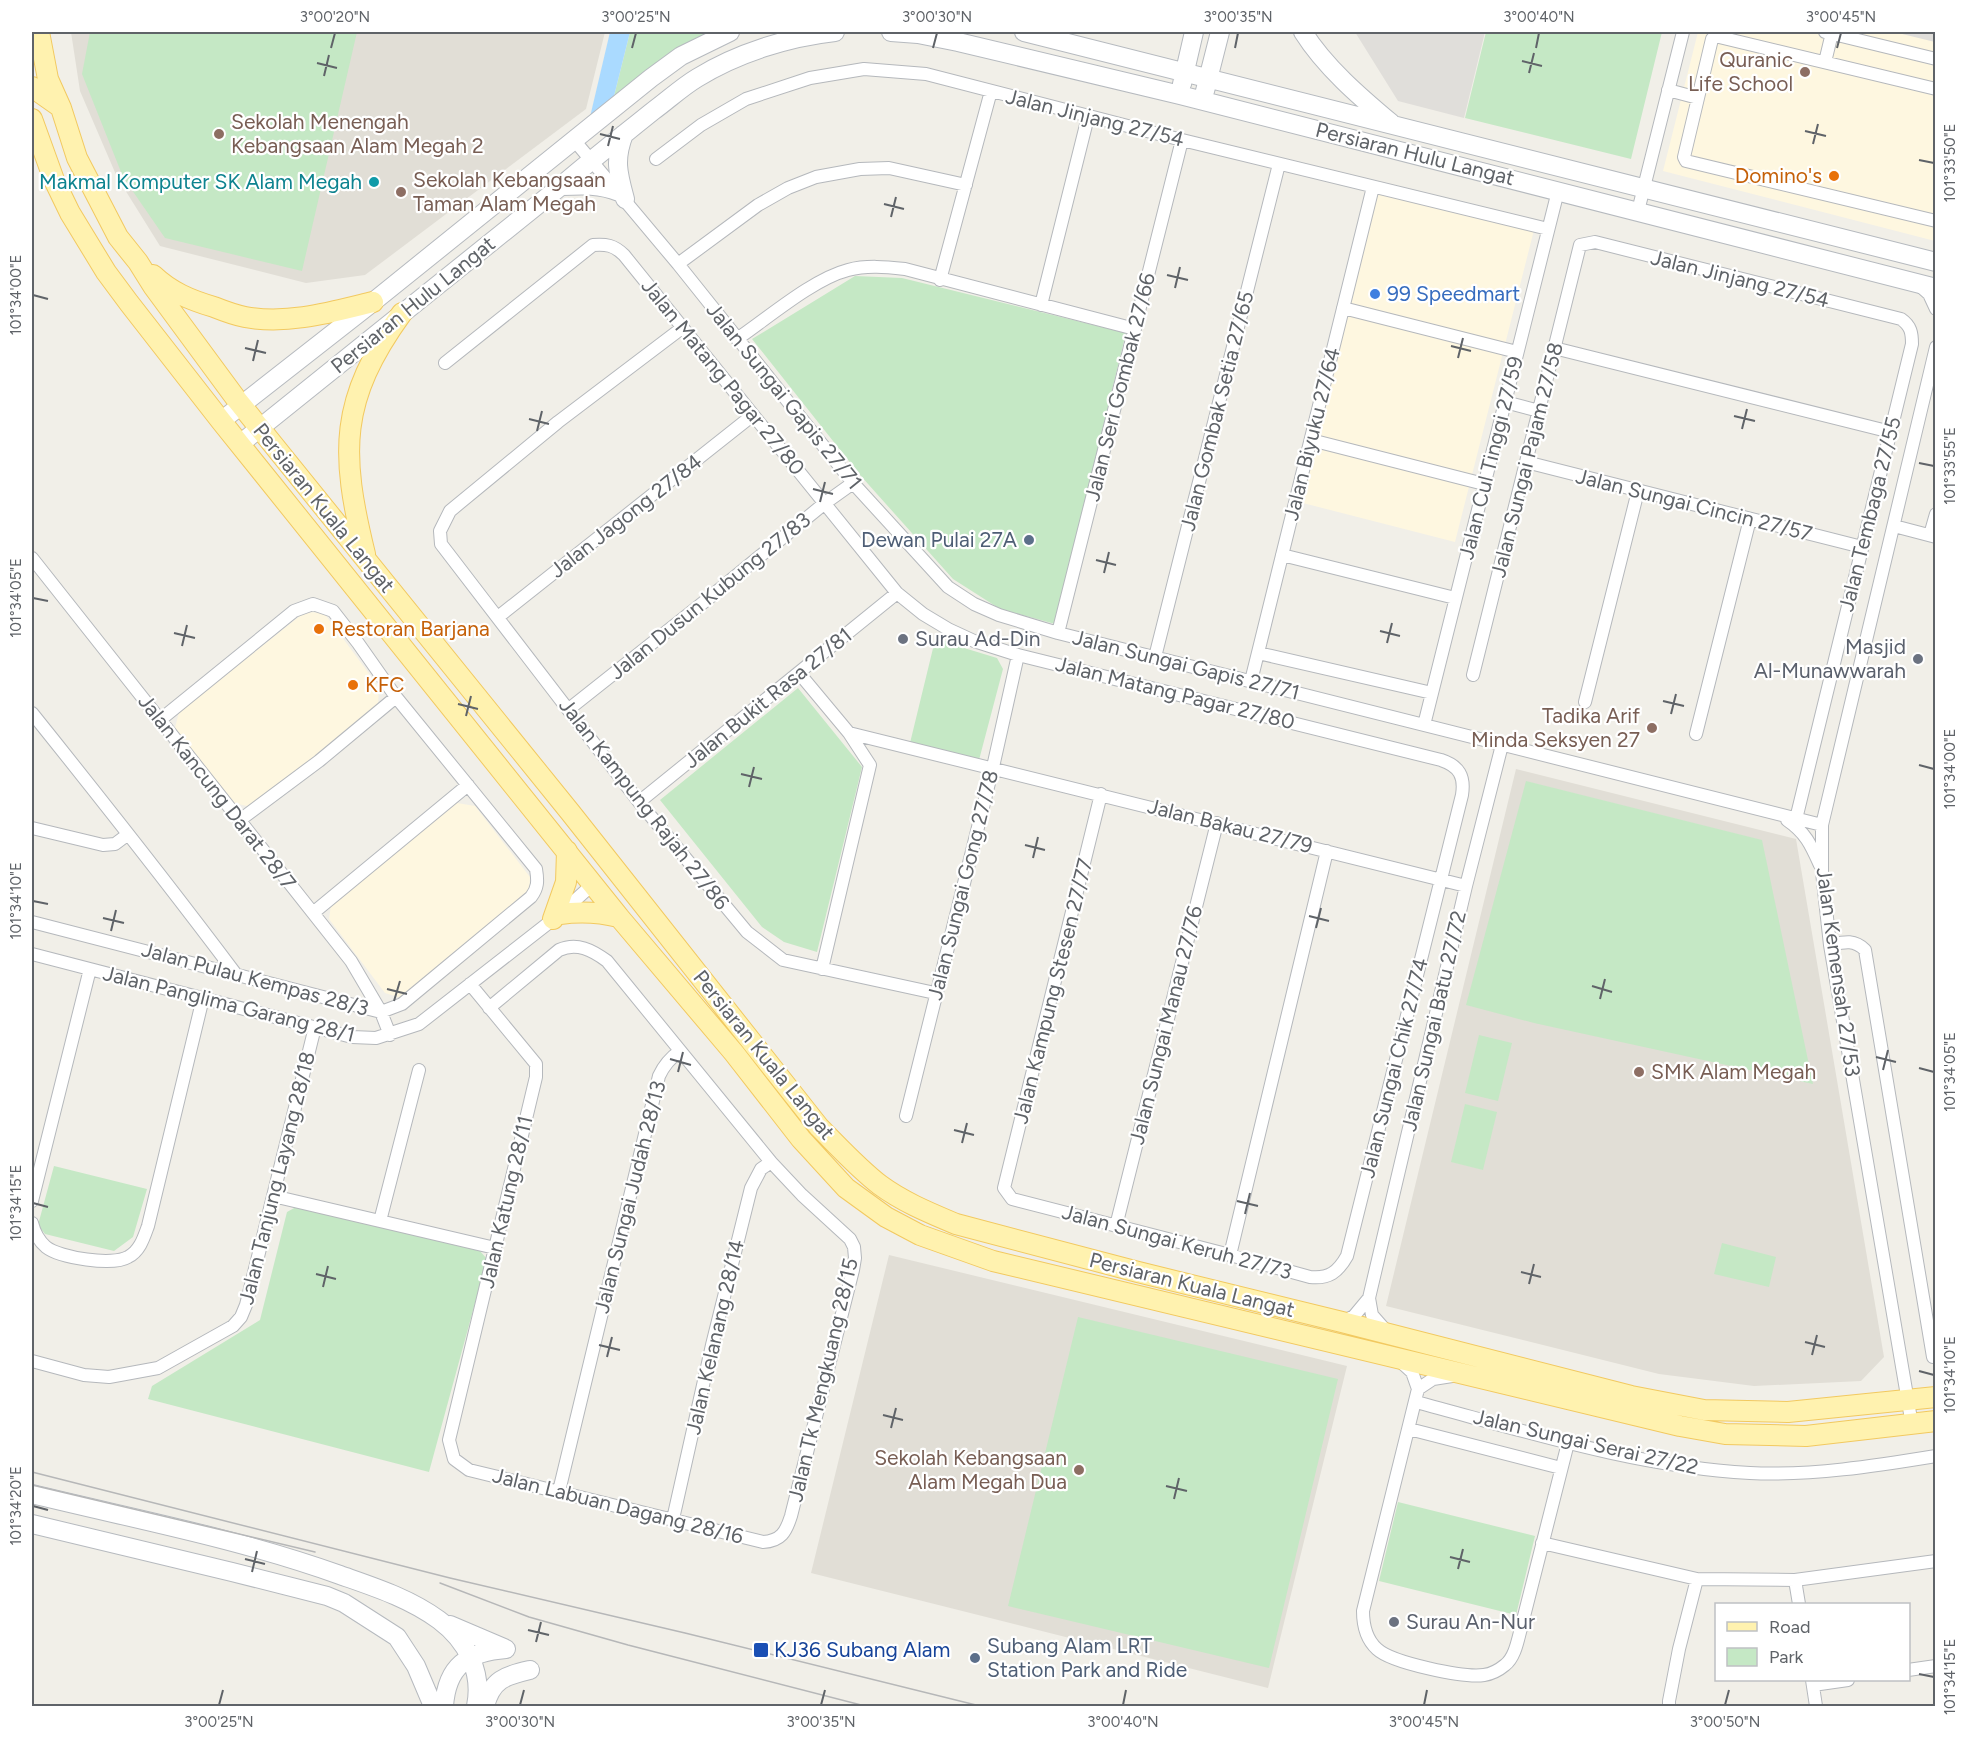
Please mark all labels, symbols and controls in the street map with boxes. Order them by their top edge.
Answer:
text: 3°00'20"N [300,8,370,26]
text: 3°00'25"N [601,8,671,26]
text: 3°00'30"N [902,8,972,26]
text: 3°00'35"N [1203,8,1273,26]
text: 3°00'40"N [1503,8,1575,26]
text: 3°00'45"N [1806,8,1876,26]
place label: Quranic Life School [1688,47,1793,96]
marker: Quranic Life School [1798,65,1812,79]
street label: Jalan Jinjang 27/54 [1003,83,1187,152]
place label: Sekolah Menengah Kebangsaan Alam Megah 2 [231,109,484,158]
street label: Persiaran Hulu Langat [1313,117,1517,190]
text: 101°33'50"E [1941,124,1959,202]
marker: Sekolah Menengah Kebangsaan Alam Megah 2 [212,127,226,141]
place label: Domino's [1735,163,1822,188]
place label: Sekolah Kebangsaan Taman Alam Megah [413,167,606,216]
place label: Makmal Komputer SK Alam Megah [39,169,362,194]
marker: Domino's [1827,169,1841,183]
marker: Makmal Komputer SK Alam Megah [367,175,381,189]
marker: Sekolah Kebangsaan Taman Alam Megah [394,185,408,199]
street label: Persiaran Hulu Langat [326,231,500,378]
street label: Jalan Jinjang 27/54 [1648,244,1832,313]
text: 101°34'00"E [7,255,25,335]
street label: Jalan Seri Gombak 27/66 [1079,270,1160,504]
street label: Jalan Matang Pagar 27/80 [636,273,810,480]
place label: 99 Speedmart [1387,281,1520,306]
marker: 99 Speedmart [1368,287,1382,301]
street label: Jalan Gombak Setia 27/65 [1175,288,1258,533]
street label: Jalan Sungai Gapis 27/71 [701,297,867,494]
street label: Jalan Sungai Pajam 27/58 [1485,340,1568,580]
street label: Jalan Biyuku 27/64 [1278,345,1345,523]
street label: Jalan Cul Tinggi 27/59 [1453,354,1528,562]
street label: Jalan Tembaga 27/55 [1833,414,1906,614]
street label: Persiaran Kuala Langat [248,418,400,597]
text: 101°33'55"E [1941,427,1959,505]
street label: Jalan Jagong 27/84 [545,448,707,583]
street label: Jalan Sungai Cincin 27/57 [1573,463,1815,546]
street label: Jalan Dusun Kubung 27/83 [604,507,815,684]
place label: Dewan Pulai 27A [861,527,1017,552]
marker: Dewan Pulai 27A [1022,533,1036,547]
text: 101°34'05"E [7,558,25,638]
place label: Restoran Barjana [331,616,490,641]
marker: Restoran Barjana [312,622,326,636]
street label: Jalan Bukit Rasa 27/81 [679,622,857,773]
street label: Jalan Sungai Gapis 27/71 [1070,624,1302,705]
place label: Surau Ad-Din [915,626,1041,651]
marker: Surau Ad-Din [896,632,910,646]
place label: Masjid Al-Munawwarah [1754,634,1906,683]
street label: Jalan Matang Pagar 27/80 [1053,651,1297,734]
marker: Masjid Al-Munawwarah [1911,652,1925,666]
place label: KFC [365,672,404,697]
marker: KFC [346,678,360,692]
street label: Jalan Kancung Darat 28/7 [133,689,302,894]
street label: Jalan Kampung Rajah 27/86 [554,693,735,914]
place label: Tadika Arif Minda Seksyen 27 [1471,703,1640,752]
marker: Tadika Arif Minda Seksyen 27 [1645,721,1659,735]
text: 101°34'00"E [1941,729,1959,809]
street label: Jalan Sungai Gong 27/78 [922,767,1003,1002]
street label: Jalan Bakau 27/79 [1145,793,1315,858]
street label: Jalan Kampung Stesen 27/77 [1007,856,1098,1126]
text: 101°34'10"E [7,862,25,940]
street label: Jalan Kemensah 27/53 [1811,866,1866,1078]
street label: Jalan Sungai Manau 27/76 [1124,903,1207,1147]
street label: Jalan Sungai Batu 27/72 [1396,908,1471,1134]
street label: Jalan Pulau Kempas 28/3 [139,936,371,1021]
street label: Jalan Sungai Chik 27/74 [1354,955,1433,1180]
street label: Jalan Panglima Garang 28/1 [100,960,358,1047]
street label: Persiaran Kuala Langat [688,965,840,1144]
text: 101°34'05"E [1941,1032,1959,1112]
street label: Jalan Tanjung Layang 28/18 [233,1049,320,1307]
place label: SMK Alam Megah [1651,1059,1816,1084]
marker: SMK Alam Megah [1632,1065,1646,1079]
street label: Jalan Sungai Judah 28/13 [589,1078,670,1316]
street label: Jalan Katung 28/11 [474,1113,538,1291]
text: 101°34'15"E [7,1165,25,1241]
street label: Jalan Sungai Keruh 27/73 [1059,1199,1295,1284]
street label: Jalan Kelanang 28/14 [680,1237,749,1437]
street label: Persiaran Kuala Langat [1087,1247,1297,1322]
street label: Jalan Tk Mengkuang 28/15 [782,1256,863,1504]
text: 101°34'10"E [1941,1336,1959,1414]
street label: Jalan Sungai Serai 27/22 [1471,1403,1701,1480]
place label: Sekolah Kebangsaan Alam Megah Dua [874,1445,1067,1494]
street label: Jalan Labuan Dagang 28/16 [490,1462,746,1549]
marker: Sekolah Kebangsaan Alam Megah Dua [1072,1463,1086,1477]
text: 101°34'20"E [7,1466,25,1546]
legend [1715,1603,1910,1681]
place label: Surau An-Nur [1406,1609,1535,1634]
marker: Surau An-Nur [1387,1615,1401,1629]
text: Road [1769,1616,1810,1638]
place label: Subang Alam LRT Station Park and Ride [987,1633,1187,1682]
place label: KJ36 Subang Alam [774,1637,950,1662]
text: 101°34'15"E [1941,1639,1959,1715]
marker: KJ36 Subang Alam [752,1641,770,1659]
text: Park [1769,1646,1804,1668]
marker: Subang Alam LRT Station Park and Ride [968,1651,982,1665]
text: 3°00'25"N [184,1713,254,1731]
text: 3°00'30"N [485,1713,555,1731]
text: 3°00'35"N [786,1713,856,1731]
text: 3°00'40"N [1087,1713,1159,1731]
text: 3°00'45"N [1389,1713,1459,1731]
text: 3°00'50"N [1690,1713,1760,1731]

